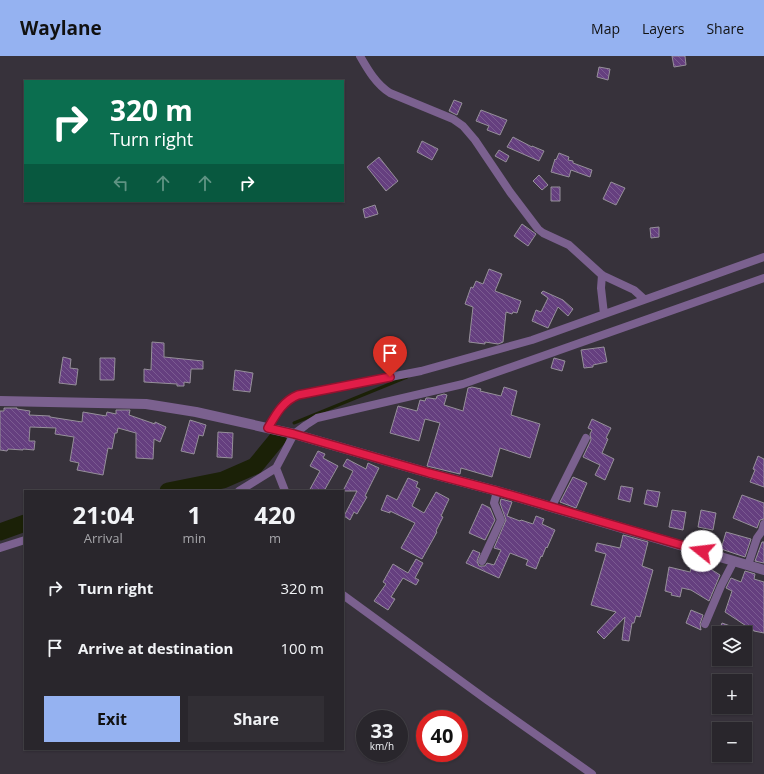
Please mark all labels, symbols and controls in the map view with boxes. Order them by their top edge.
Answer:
text: Waylane [20,15,102,41]
text: Map [591,19,620,38]
text: Layers [642,19,684,38]
text: Share [706,19,744,38]
text: 320 m [110,91,193,129]
icon: right [44,96,96,148]
text: Turn right [110,127,193,151]
icon: left [110,172,132,194]
icon: ahead [152,172,174,194]
icon: ahead [194,172,216,194]
icon: right [236,172,258,194]
pin [373,336,407,377]
icon: arrive [379,342,401,364]
text: 21:04 [72,498,134,531]
text: 1 [187,498,201,531]
text: 420 [254,498,296,531]
text: Arrival [84,529,123,547]
text: min [183,529,206,547]
text: m [269,529,281,547]
position arrow [681,530,723,572]
icon: right [44,577,66,599]
text: Turn right [78,578,153,598]
text: 320 m [280,578,324,598]
map controls [712,626,752,762]
button: layers [712,626,752,666]
icon: arrive [44,637,66,659]
text: Arrive at destination [78,638,233,658]
text: 100 m [280,638,324,658]
button: + [712,674,752,714]
button: Exit [44,696,180,742]
button: Share [188,696,324,742]
speed limit sign: 40 [416,710,468,762]
text: 33 [371,717,393,744]
button: − [712,722,752,762]
text: km/h [370,739,394,753]

